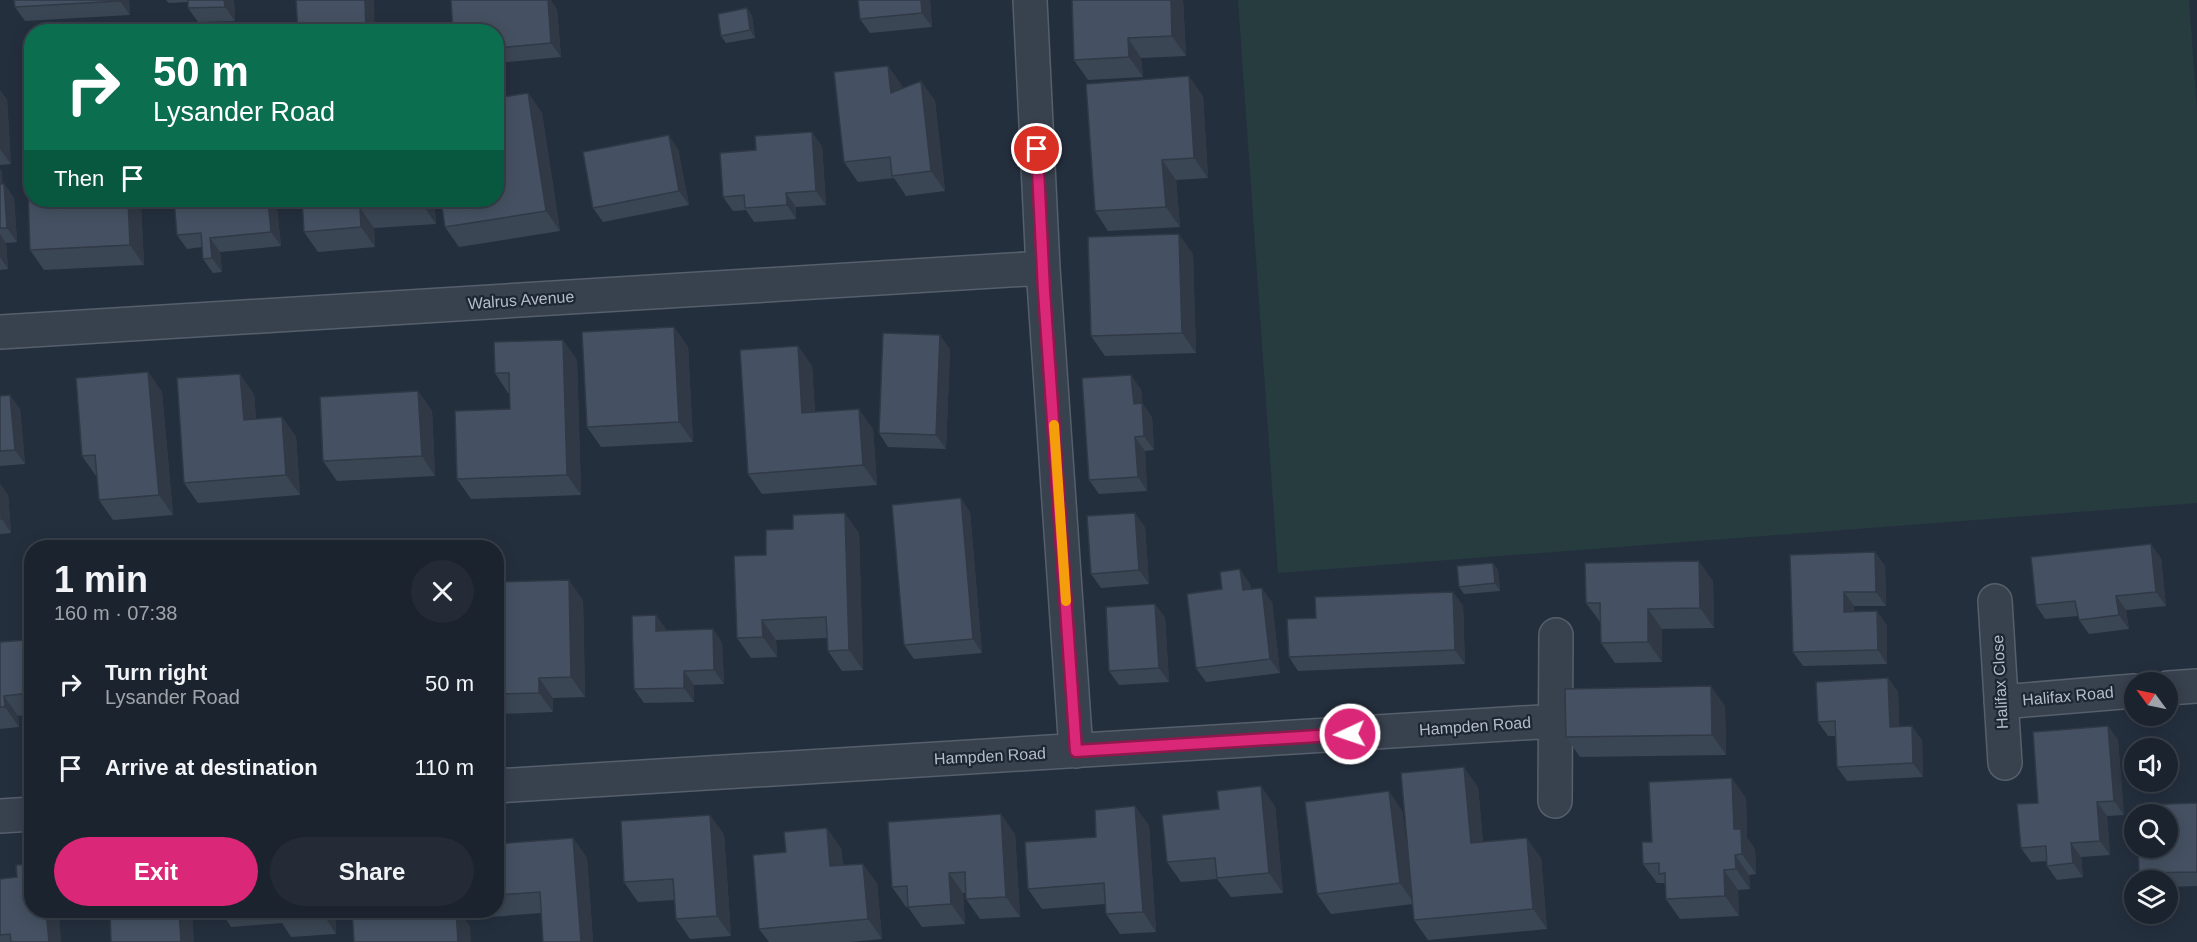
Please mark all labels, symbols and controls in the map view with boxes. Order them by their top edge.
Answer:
icon: right [54,48,132,126]
text: 50 m [153,48,249,95]
text: Lysander Road [153,97,335,127]
pin [1011,123,1062,174]
icon: arrive [1020,132,1053,165]
icon: arrive [116,162,149,195]
text: Then [54,166,104,191]
street label: Walrus Avenue [467,288,575,312]
text: 1 min [54,559,148,600]
button: close [411,560,474,623]
text: 160 m · 07:38 [54,602,177,624]
street label: Halifax Close [1989,634,2011,730]
text: Turn right [105,660,207,685]
icon: right [54,668,87,701]
text: 50 m [425,671,474,696]
north arrow [2124,672,2178,726]
map controls [2124,672,2178,924]
street label: Halifax Road [2022,684,2114,708]
text: Lysander Road [105,686,240,708]
position arrow [1318,702,1382,766]
street label: Hampden Road [1419,714,1531,738]
button: sound [2124,738,2178,792]
street label: Hampden Road [934,745,1046,767]
icon: arrive [54,752,87,785]
text: Arrive at destination [105,755,318,780]
text: 110 m [414,755,474,780]
button: search [2124,804,2178,858]
button: Exit [54,837,258,906]
button: Share [270,837,474,906]
button: layers [2124,870,2178,924]

